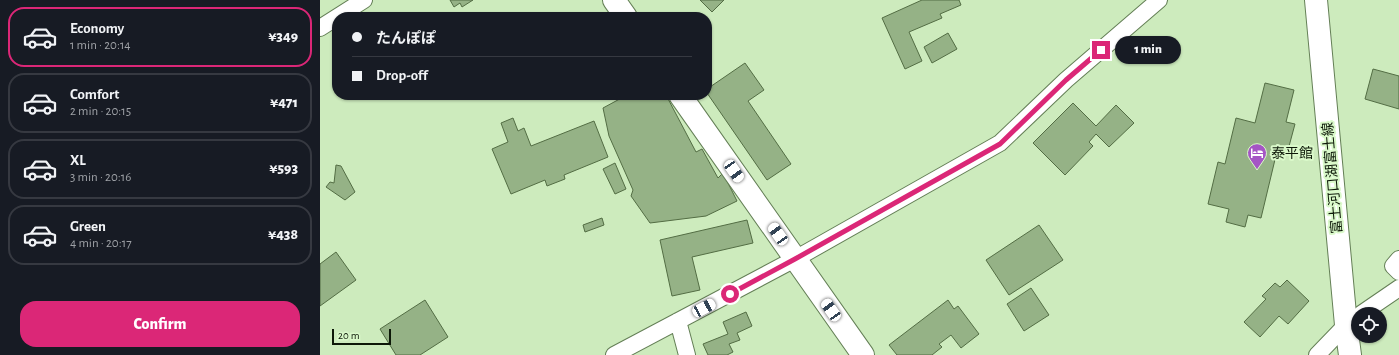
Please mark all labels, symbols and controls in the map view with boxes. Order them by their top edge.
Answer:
icon: car [22,19,58,55]
text: Economy [70,21,124,36]
text: ¥349 [268,29,298,44]
text: たんぽぽ [376,31,436,46]
callout: 1 min [1115,36,1181,64]
text: 1 min · 20:14 [70,39,131,52]
route end [1092,41,1110,59]
text: 1 min [1134,43,1162,56]
text: Drop-off [376,68,428,83]
icon: car [22,85,58,121]
text: Comfort [70,87,119,102]
text: ¥471 [270,95,298,110]
text: 2 min · 20:15 [70,105,131,118]
street label: 富士河口湖富士線 [1320,122,1345,234]
hotel icon: 泰平館 [1246,142,1268,170]
place label: 泰平館 [1271,146,1313,161]
icon: car [22,151,58,187]
text: XL [70,153,86,168]
car [722,158,746,184]
text: ¥593 [269,161,298,176]
text: 3 min · 20:16 [70,171,131,184]
icon: car [22,217,58,253]
text: Green [70,219,106,234]
car [766,221,790,247]
text: ¥438 [268,227,298,242]
text: 4 min · 20:17 [70,237,132,250]
route start [721,285,739,303]
car [691,297,717,319]
car [819,297,843,323]
button: Confirm [20,301,300,347]
map controls [1351,307,1387,343]
button: locate [1351,307,1387,343]
scale bar [332,327,391,346]
text: 20 m [338,330,359,341]

